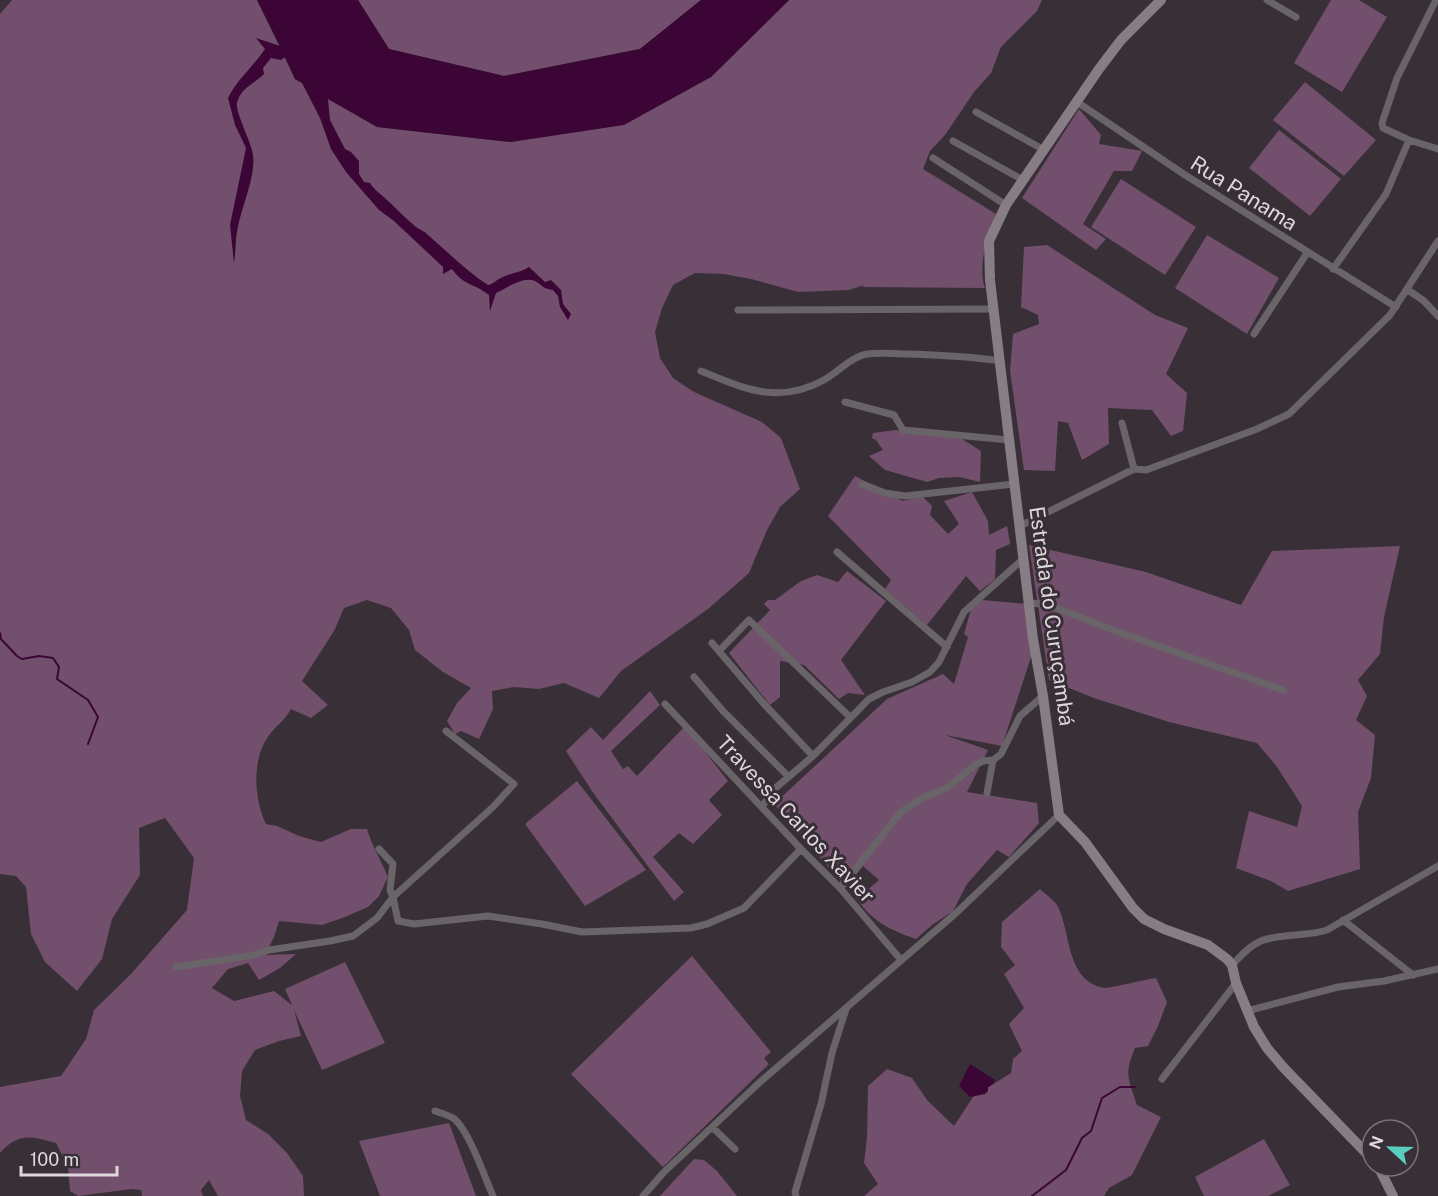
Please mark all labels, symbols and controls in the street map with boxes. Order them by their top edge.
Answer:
street label: Rua Panama [1186,150,1302,236]
street label: Estrada do Curuçambá [1024,505,1080,727]
street label: Travessa Carlos Xavier [712,730,880,908]
north arrow [1360,1118,1420,1178]
text: N [1365,1133,1388,1152]
scale bar [21,1139,117,1177]
text: 100 m [30,1149,79,1170]

